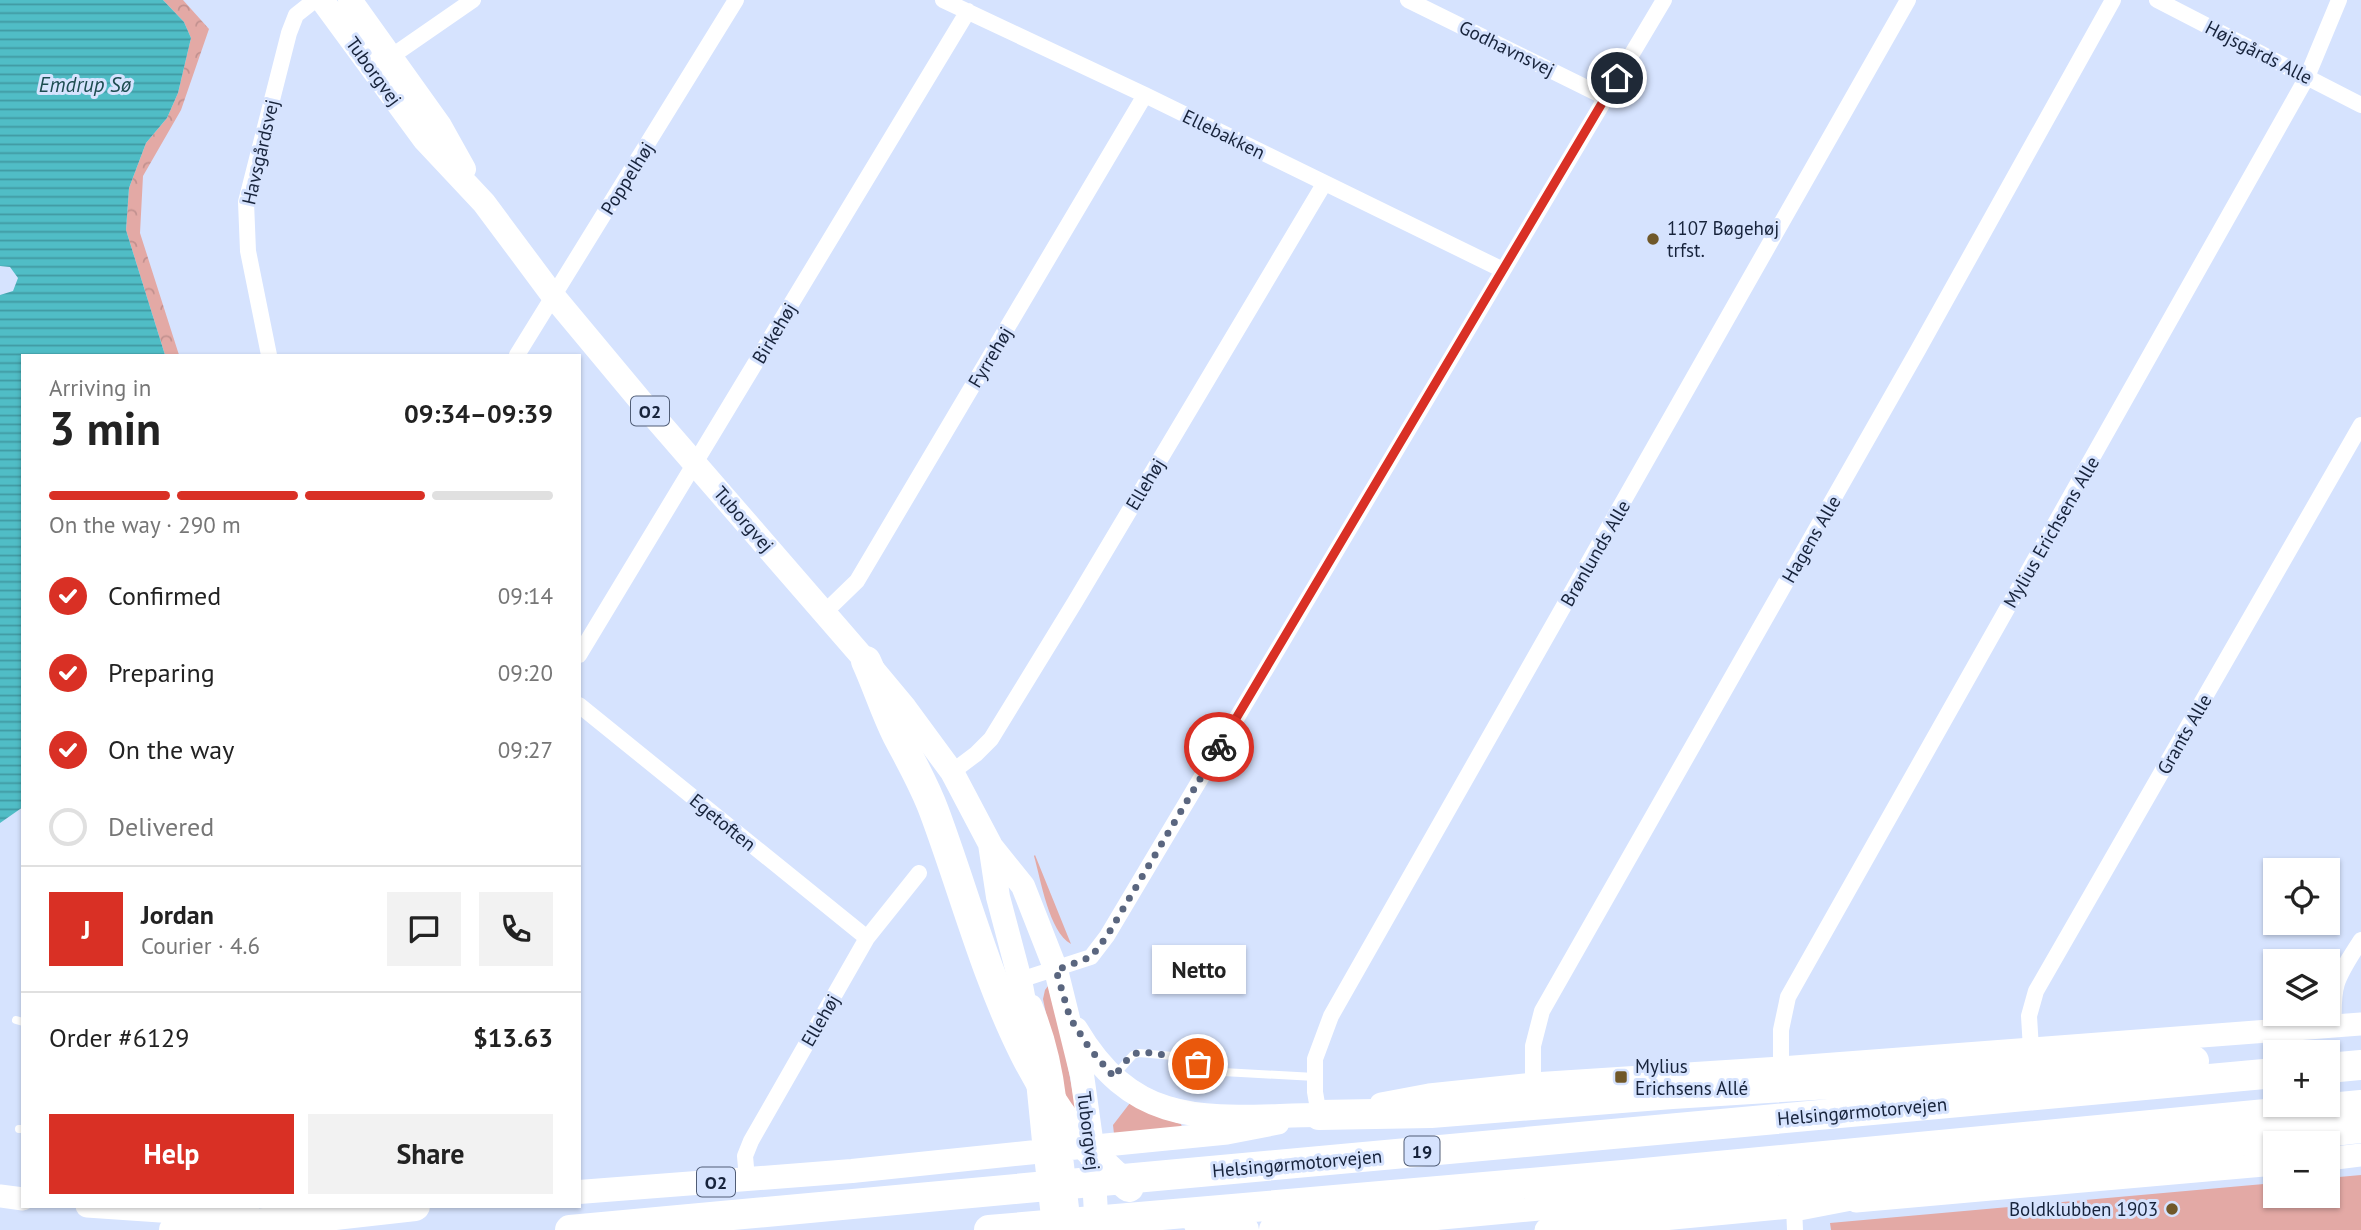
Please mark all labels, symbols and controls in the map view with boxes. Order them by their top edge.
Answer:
street label: Godhavnsvej [1455,15,1559,81]
street label: Højsgårds Alle [2202,15,2316,89]
street label: Tuborgvej [341,32,407,110]
pin [1587,48,1647,108]
icon: home [1598,59,1636,97]
water label: Emdrup Sø [39,71,132,98]
street label: Havsgårdsvej [236,97,284,207]
street label: Ellebakken [1179,104,1269,164]
street label: Poppelhøj [595,137,659,219]
place label: 1107 Bøgehøj trfst. [1667,216,1779,262]
marker: 1107 Bøgehøj trfst. [1645,231,1661,247]
street label: Birkehøj [747,298,801,368]
street label: Fyrrehøj [962,322,1018,392]
text: Arriving in [49,373,151,402]
road number: O2 [631,396,669,426]
text: 09:34–09:39 [404,397,553,430]
text: 3 min [49,398,161,458]
street label: Mylius Erichsens Alle [1998,452,2104,612]
street label: Ellehøj [1120,454,1170,514]
street label: Tuborgvej [709,481,779,557]
street label: Hagens Alle [1776,491,1846,587]
street label: Brønlunds Alle [1555,496,1635,610]
text: On the way · 290 m [49,510,241,539]
icon: check [49,577,87,615]
text: Confirmed [108,579,221,612]
text: 09:14 [498,581,553,610]
icon: check [49,654,87,692]
text: Preparing [108,656,215,689]
text: 09:20 [498,658,553,687]
street label: Grants Alle [2151,690,2217,778]
courier [1184,712,1254,782]
icon: bike [1200,728,1238,766]
icon: check [49,731,87,769]
text: On the way [108,733,234,766]
text: 09:27 [498,735,553,764]
street label: Egetoften [685,788,761,856]
text: Delivered [108,810,214,843]
map controls [2263,858,2340,1208]
button: locate [2263,858,2340,935]
button: chat [387,892,461,966]
button: phone [479,892,553,966]
text: Jordan [141,898,214,931]
text: J [82,913,90,946]
text: Courier · 4.6 [141,931,260,960]
callout: Netto [1151,945,1245,994]
button: layers [2263,949,2340,1026]
text: Netto [1172,955,1226,984]
street label: Ellehøj [795,989,845,1051]
text: Order #6129 [49,1021,189,1054]
text: $13.63 [473,1021,553,1054]
pin [1168,1034,1228,1094]
button: + [2263,1040,2340,1117]
icon: bag [1179,1045,1217,1083]
place label: Mylius Erichsens Allé [1635,1054,1748,1100]
marker: Mylius Erichsens Allé [1613,1069,1629,1085]
street label: Tuborgvej [1072,1090,1106,1172]
street label: Helsingørmotorvejen [1776,1092,1948,1130]
button: Help [49,1114,294,1194]
button: Share [308,1114,553,1194]
button: − [2263,1131,2340,1208]
road number: 19 [1404,1136,1440,1166]
street label: Helsingørmotorvejen [1211,1144,1383,1182]
road number: O2 [697,1168,735,1196]
place label: Boldklubben 1903 [2009,1197,2158,1221]
marker: Boldklubben 1903 [2164,1201,2180,1217]

